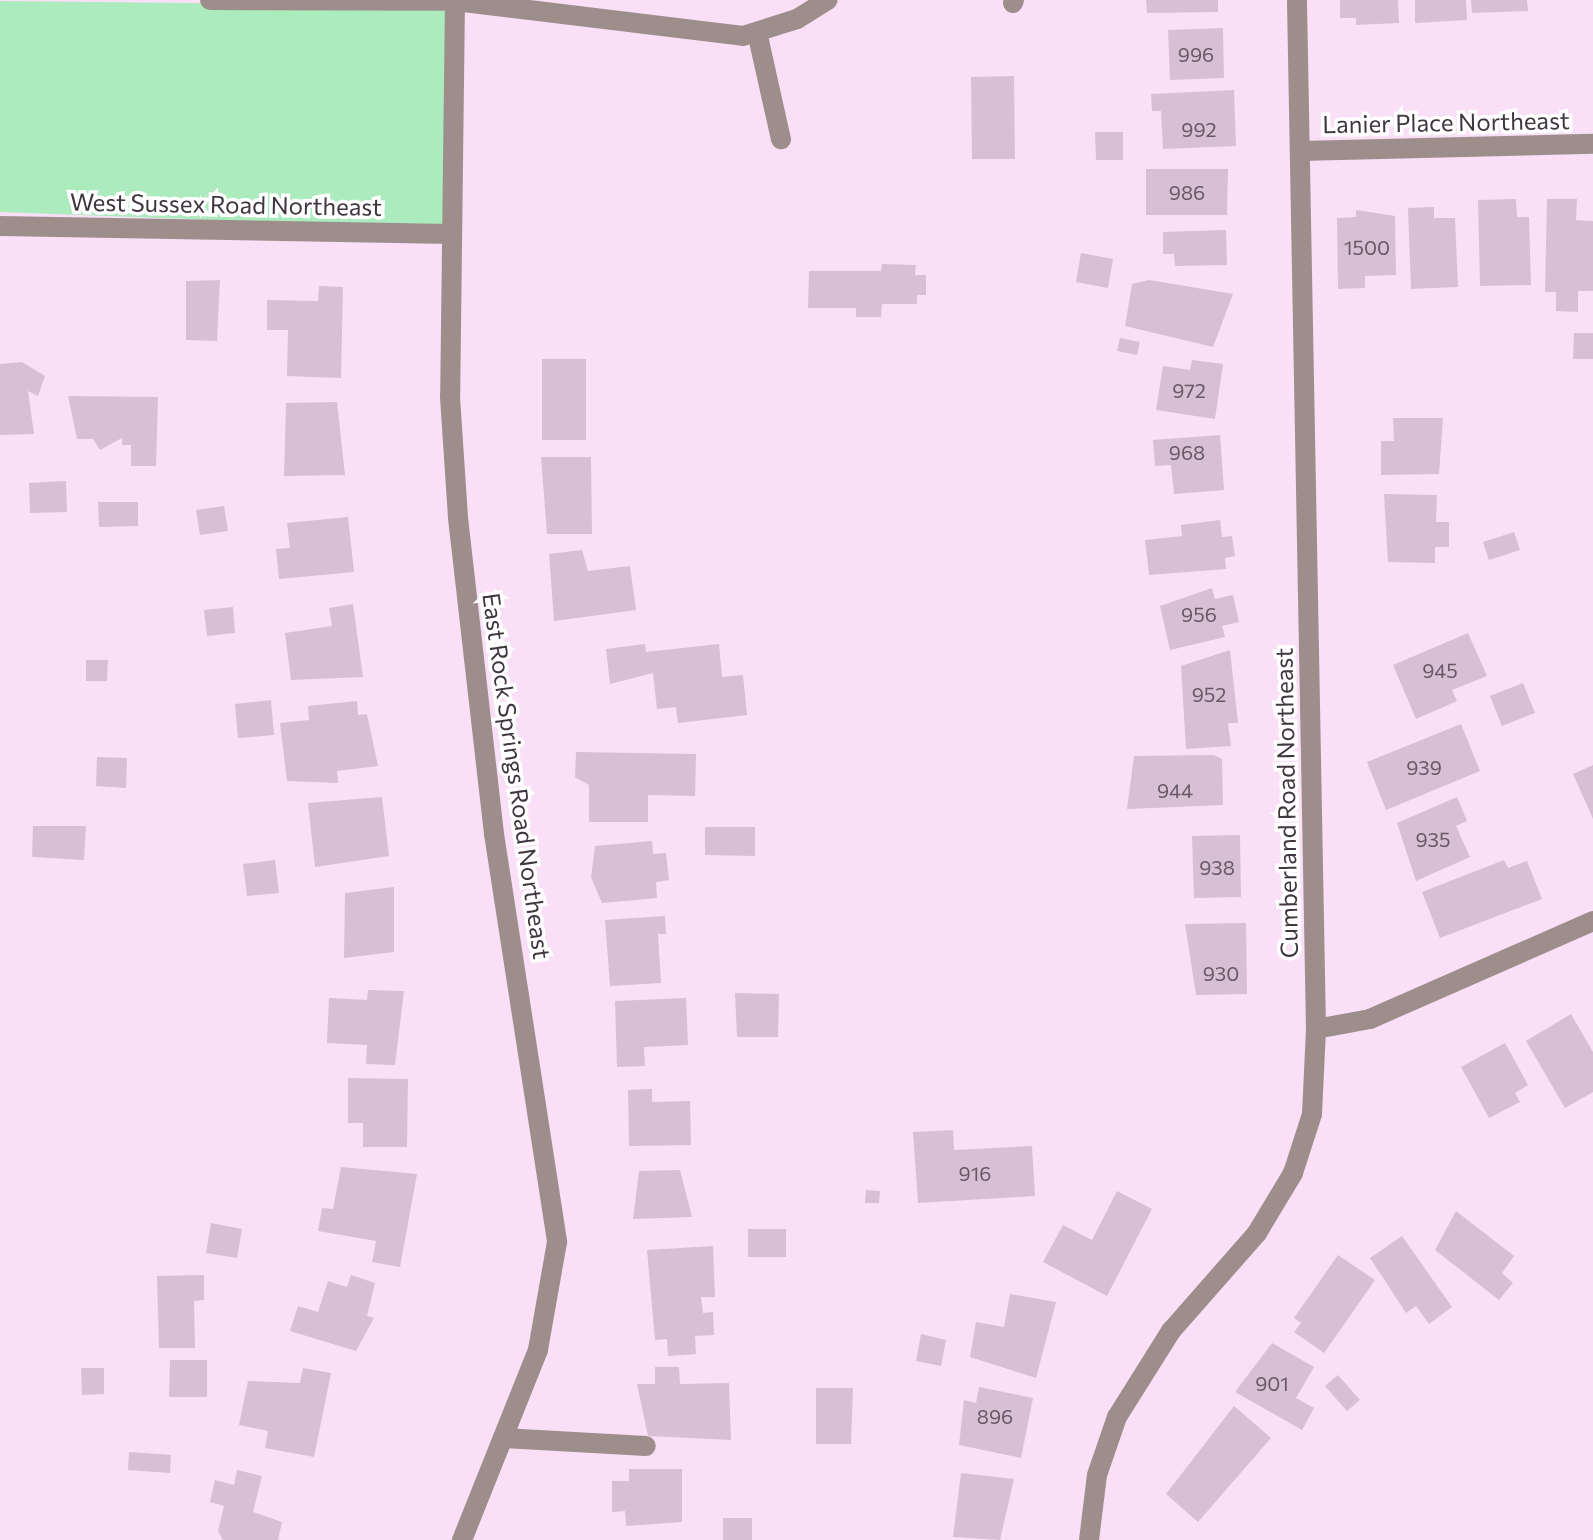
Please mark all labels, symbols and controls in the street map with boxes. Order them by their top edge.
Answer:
house number: 996 [1178,42,1214,66]
street label: Lanier Place Northeast [1322,105,1570,139]
house number: 992 [1181,117,1217,141]
house number: 986 [1169,180,1205,204]
street label: West Sussex Road Northeast [70,187,382,221]
house number: 1500 [1344,235,1390,259]
house number: 972 [1172,378,1206,402]
house number: 968 [1169,440,1205,464]
street label: East Rock Springs Road Northeast [477,591,557,961]
house number: 956 [1181,602,1217,626]
street label: Cumberland Road Northeast [1269,648,1303,958]
house number: 945 [1422,658,1458,682]
house number: 952 [1192,682,1226,706]
house number: 939 [1406,755,1442,779]
house number: 944 [1157,778,1193,802]
house number: 935 [1416,827,1450,851]
house number: 938 [1199,855,1235,879]
house number: 930 [1203,961,1239,985]
house number: 916 [959,1161,991,1185]
house number: 901 [1255,1371,1289,1395]
house number: 896 [977,1404,1013,1428]

